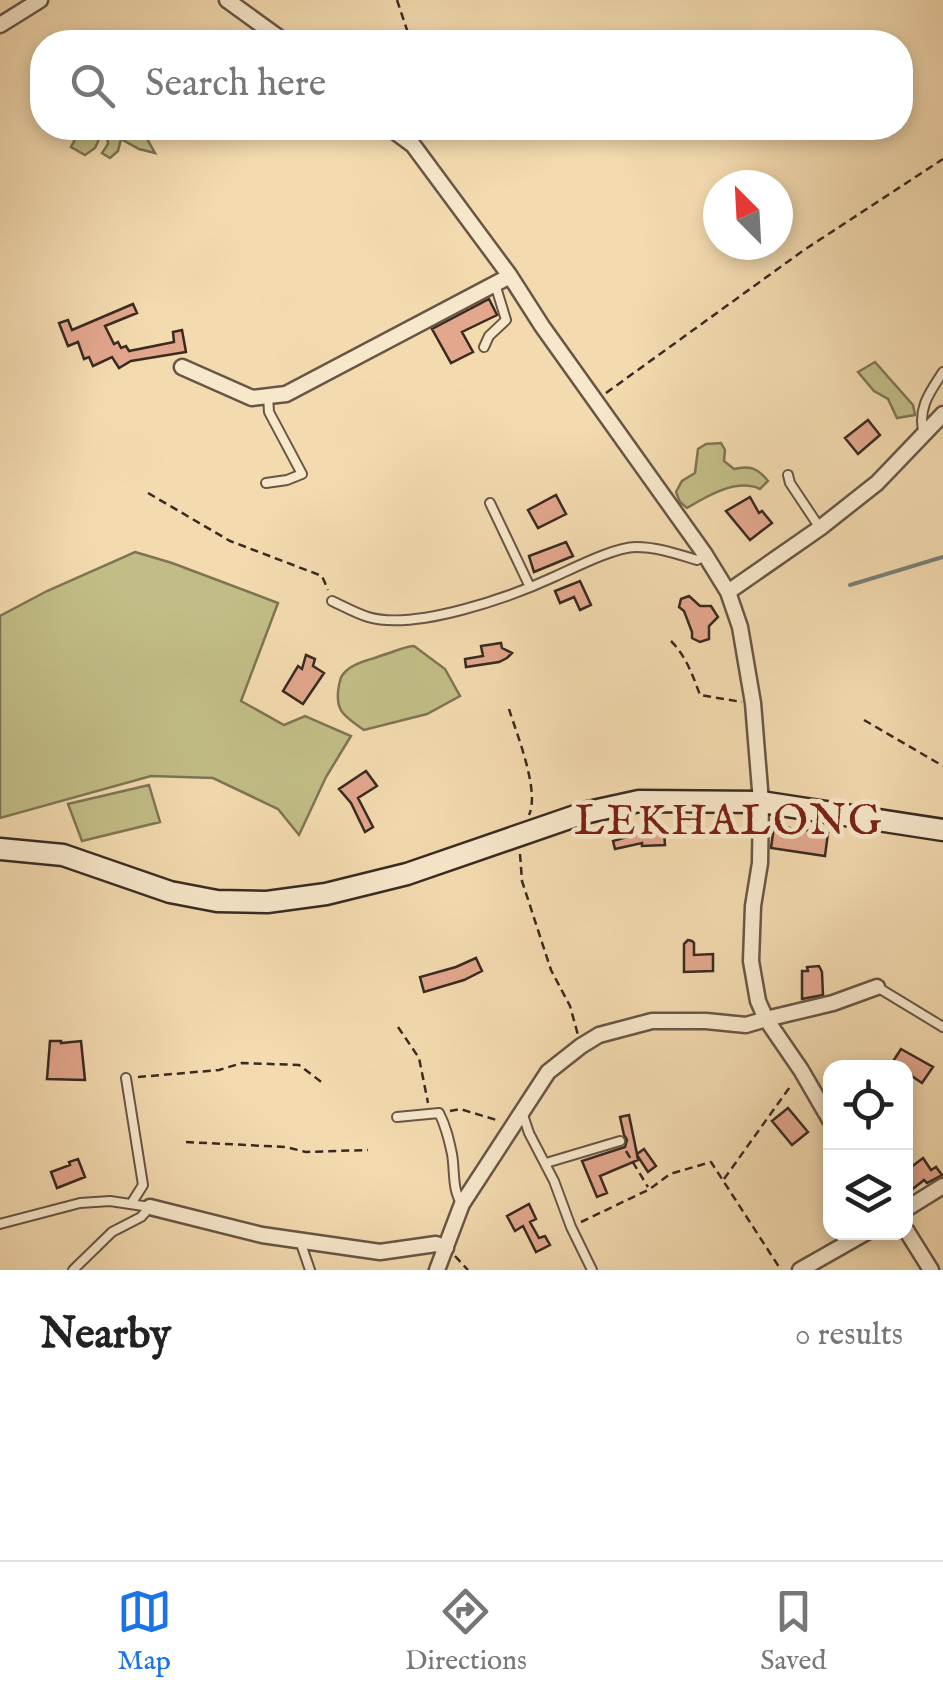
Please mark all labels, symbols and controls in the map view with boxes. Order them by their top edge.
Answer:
search box [30,30,913,140]
icon: search [65,58,120,113]
text: Search here [145,61,326,109]
north arrow [703,170,793,260]
district label: LEKHALONG [574,796,884,849]
map controls [823,1060,913,1240]
button: locate [823,1060,913,1150]
button: layers [823,1150,913,1240]
text: Nearby [40,1309,171,1362]
text: 0 results [795,1315,903,1356]
tab: Map [117,1584,172,1679]
tab: Directions [405,1584,527,1679]
tab: Saved [760,1584,826,1679]

